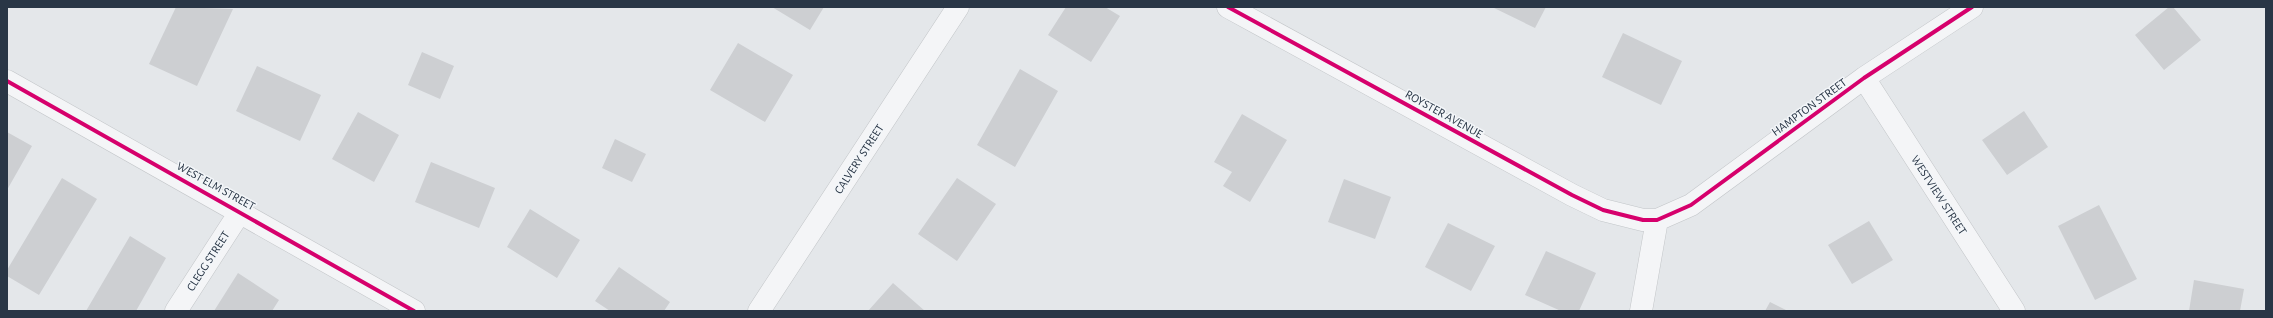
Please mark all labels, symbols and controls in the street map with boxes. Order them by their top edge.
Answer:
street label: HAMPTON STREET [1769,76,1849,138]
street label: ROYSTER AVENUE [1403,88,1485,140]
street label: CALVERY STREET [832,122,886,196]
street label: WESTVIEW STREET [1909,153,1969,237]
street label: WEST ELM STREET [175,160,257,213]
street label: CLEGG STREET [184,229,232,293]

